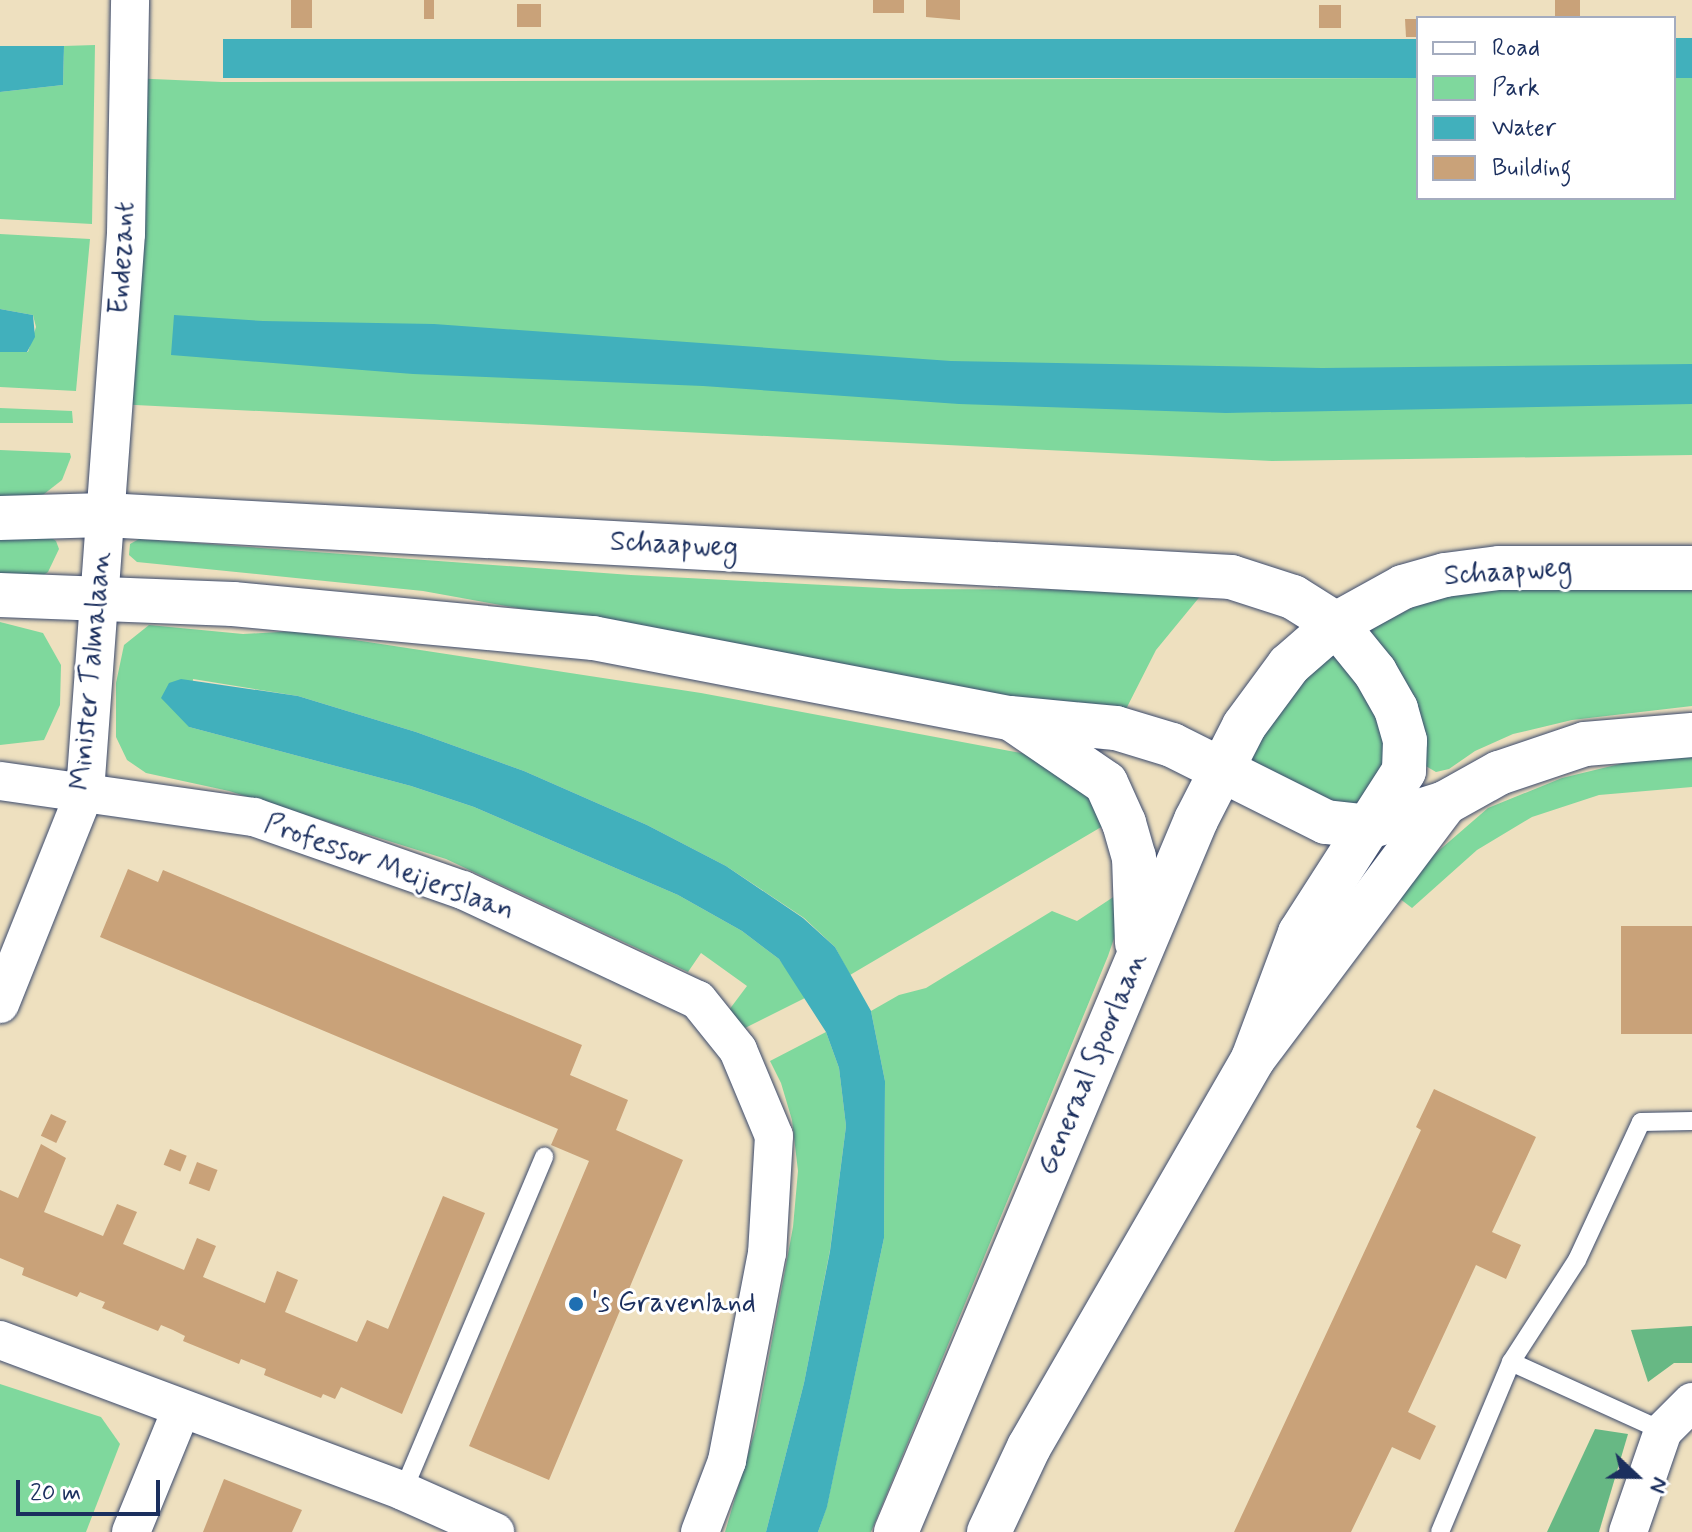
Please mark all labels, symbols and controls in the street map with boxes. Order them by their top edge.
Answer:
legend [1416,16,1676,200]
text: Road [1492,33,1540,64]
text: Park [1492,73,1540,104]
text: Water [1492,113,1556,144]
text: Building [1492,153,1572,184]
street label: Endezant [103,201,143,315]
street label: Schaapweg [609,526,739,566]
street label: Minister Talmalaan [65,551,119,791]
street label: Schaapweg [1443,552,1573,594]
street label: Professor Meijerslaan [260,808,518,928]
street label: Generaal Spoorlaan [1031,949,1155,1179]
place label: 's Gravenland [592,1287,759,1321]
marker: 's Gravenland [567,1295,585,1313]
north arrow [1596,1436,1676,1516]
scale bar [20,1464,164,1514]
text: N [1643,1473,1674,1497]
text: 20 m [30,1478,81,1509]

